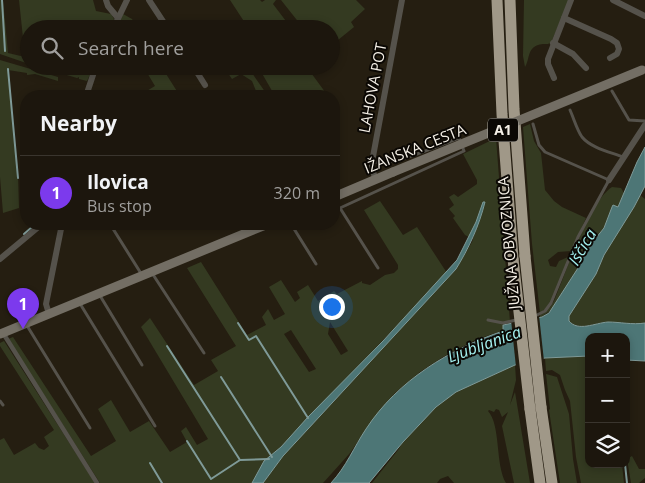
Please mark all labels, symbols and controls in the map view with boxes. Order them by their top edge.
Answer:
search box [20,20,340,75]
icon: search [38,34,66,62]
text: Search here [78,35,184,61]
street label: LAHOVA POT [353,40,391,135]
text: Nearby [40,109,117,137]
street label: IŽANSKA CESTA [361,118,469,178]
road number: A1 [488,118,518,142]
text: Ilovica [87,169,149,195]
street label: JUŽNA OBVOZNICA [492,175,524,312]
text: 1 [51,182,61,204]
text: 320 m [274,182,320,204]
text: Bus stop [87,195,152,217]
water label: Iščica [563,225,601,269]
pin: 1 [7,288,39,329]
your location [319,294,345,320]
water label: Ljubljanica [444,321,524,367]
map controls [585,333,630,468]
button: + [585,333,630,378]
button: − [585,378,630,423]
button: layers [585,423,630,468]

